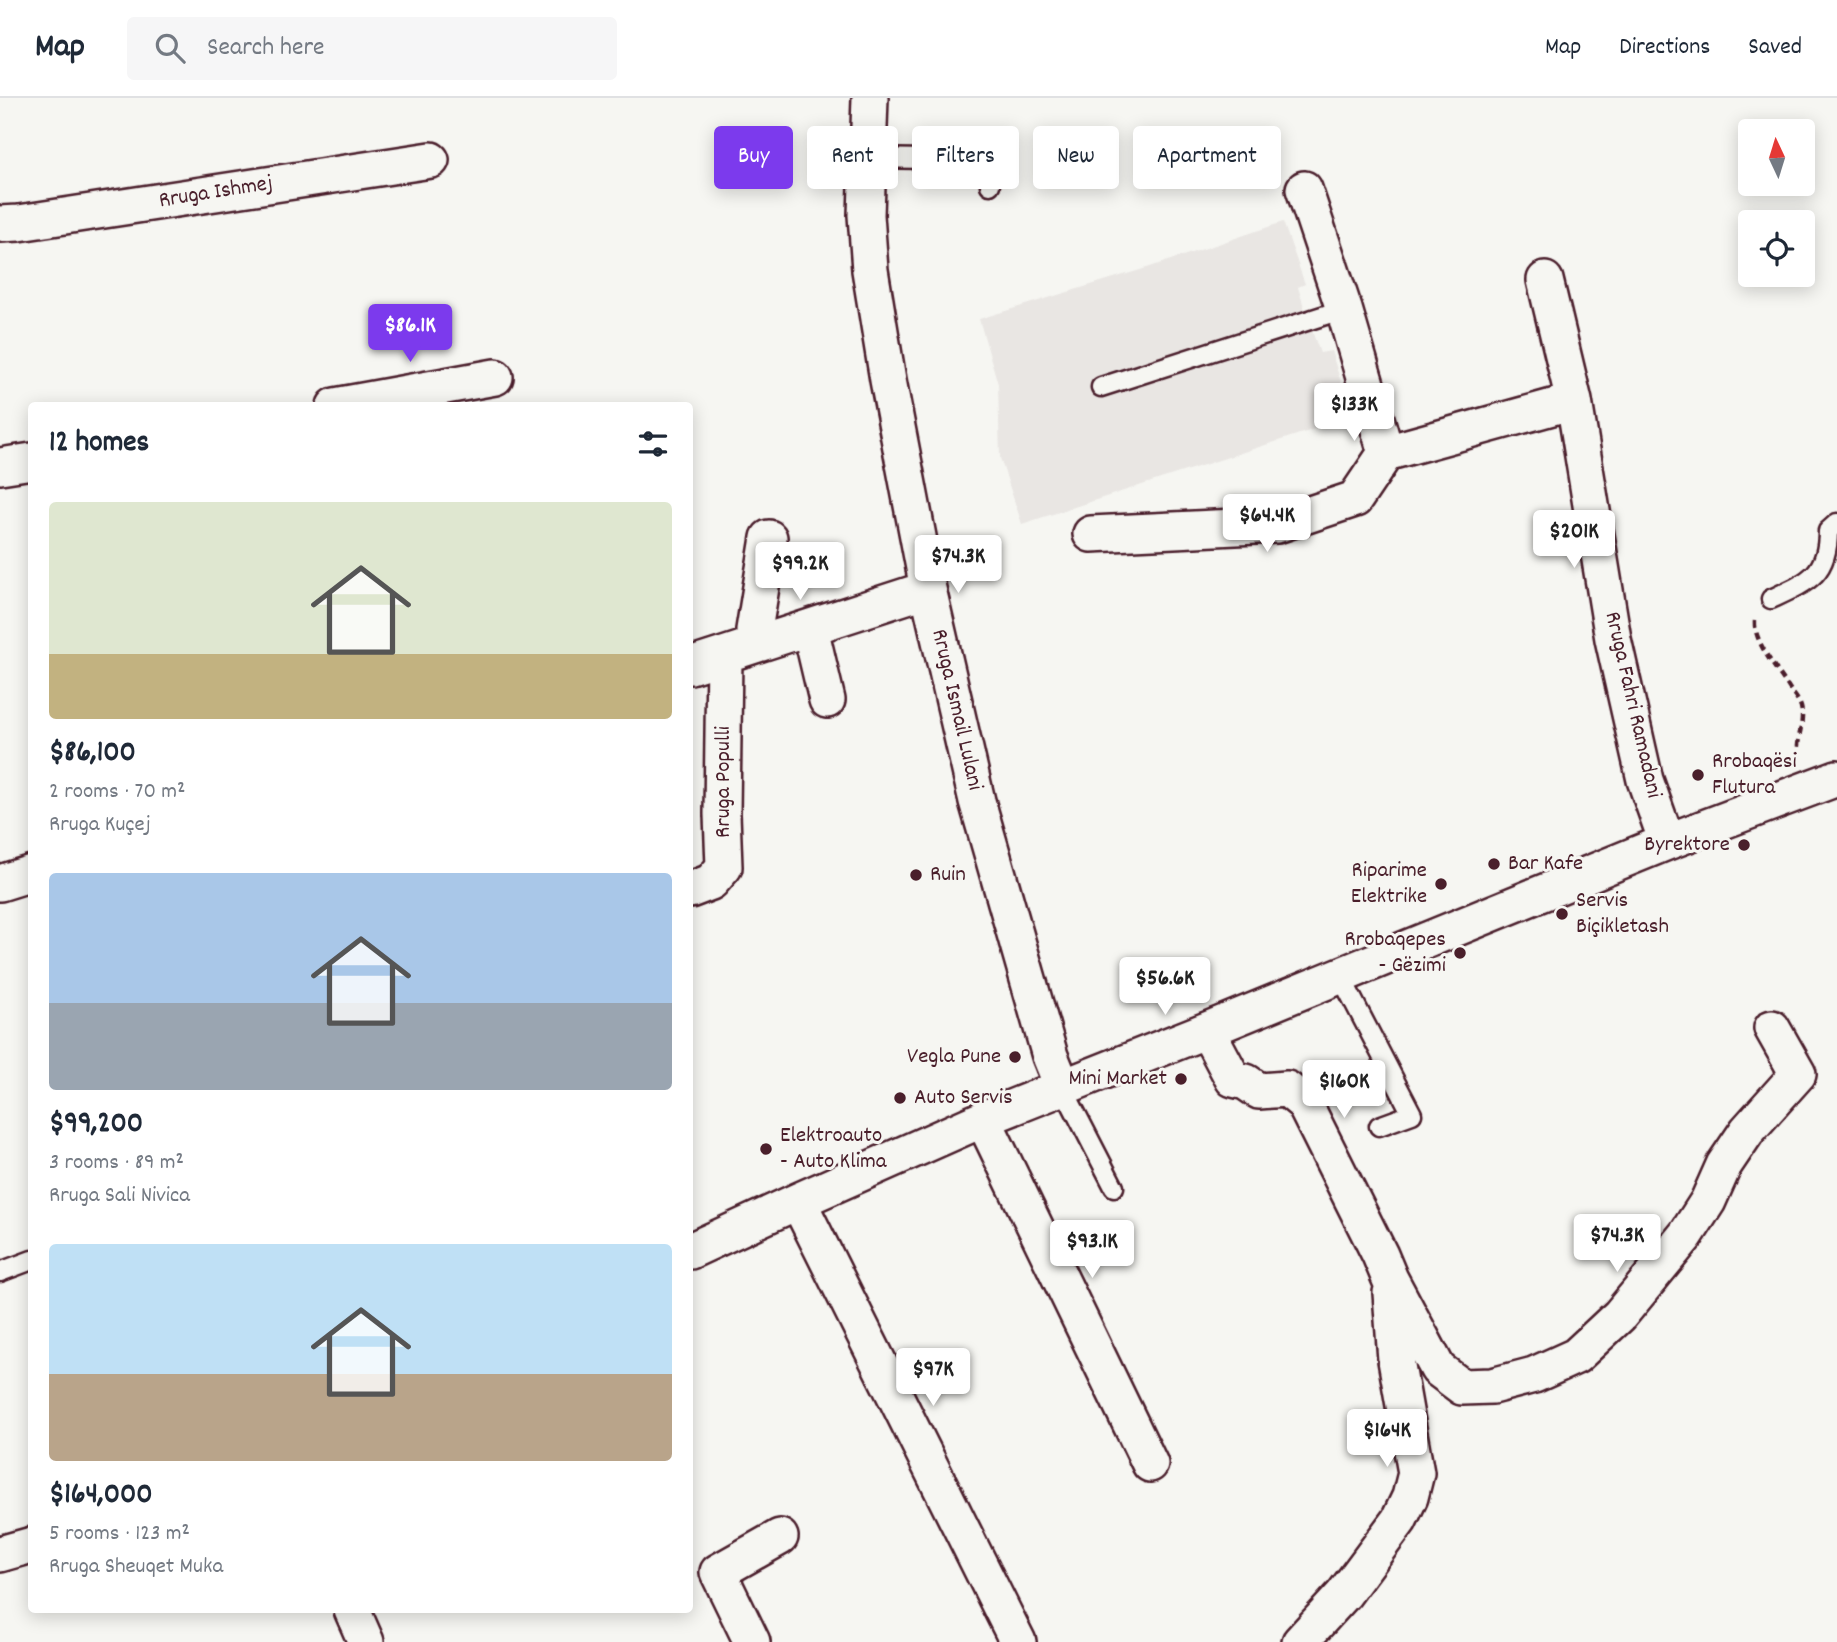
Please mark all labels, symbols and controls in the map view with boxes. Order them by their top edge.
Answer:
search box [127,17,617,80]
text: Map [35,25,85,72]
icon: search [151,29,189,67]
text: Search here [207,30,325,67]
text: Map [1545,31,1581,65]
text: Directions [1619,31,1710,65]
text: Saved [1748,31,1802,65]
north arrow [1738,119,1815,196]
map controls [1738,119,1815,287]
chip: Buy [714,126,793,189]
chip: Rent [807,126,898,189]
chip: Filters [912,126,1019,189]
chip: New [1033,126,1119,189]
chip: Apartment [1133,126,1281,189]
street label: Rruga Ishmej [157,168,275,218]
button: locate [1738,210,1815,287]
pin: $86.1K [353,304,467,364]
text: $86.1K [384,310,436,343]
pin: $133K [1305,384,1403,443]
text: $133K [1330,389,1378,422]
text: 12 homes [49,423,149,466]
icon: filters [634,425,672,463]
pin: $64.4K [1210,494,1324,554]
text: $64.4K [1239,500,1295,533]
pin: $201K [1525,510,1623,570]
text: $201K [1549,516,1599,549]
pin: $74.3K [901,536,1015,595]
text: $74.3K [931,541,985,574]
pin: $99.2K [743,542,857,602]
icon: home [298,547,424,673]
text: $99.2K [771,548,829,581]
street label: Rruga Fahri Ramadani [1595,609,1669,801]
street label: Rruga Ismail Lulani [921,626,991,794]
street label: Rruga Populli [708,726,741,838]
text: $86,100 [49,733,136,776]
place label: Rrobaqësi Flutura [1712,746,1797,805]
marker: Rrobaqësi Flutura [1690,767,1706,783]
text: 2 rooms · 70 m² [49,776,185,809]
text: Rruga Kuçej [49,809,151,842]
place label: Byrektore [1644,829,1730,862]
marker: Byrektore [1736,837,1752,853]
place label: Bar Kafe [1508,848,1583,881]
place label: Riparime Elektrike [1351,855,1427,914]
marker: Bar Kafe [1486,856,1502,872]
place label: Ruin [930,859,966,892]
marker: Ruin [908,867,924,883]
marker: Riparime Elektrike [1433,876,1449,892]
place label: Servis Biçikletash [1576,885,1669,944]
marker: Servis Biçikletash [1554,906,1570,922]
icon: home [298,918,424,1044]
place label: Rrobaqepes - Gëzimi [1345,924,1446,983]
marker: Rrobaqepes - Gëzimi [1452,945,1468,961]
pin: $56.6K [1108,958,1222,1017]
text: $56.6K [1135,963,1195,996]
place label: Vegla Pune [907,1041,1001,1074]
marker: Vegla Pune [1007,1049,1023,1065]
pin: $160K [1295,1060,1393,1120]
place label: Mini Market [1068,1063,1167,1096]
text: $160K [1318,1066,1370,1099]
marker: Mini Market [1173,1071,1189,1087]
place label: Auto Servis [914,1082,1013,1115]
marker: Auto Servis [892,1090,908,1106]
text: $99,200 [49,1104,143,1147]
place label: Elektroauto - Auto Klima [780,1120,888,1179]
marker: Elektroauto - Auto Klima [758,1141,774,1157]
text: 3 rooms · 89 m² [49,1147,184,1180]
text: Rruga Sali Nivica [49,1180,190,1213]
pin: $74.3K [1560,1214,1674,1274]
pin: $93.1K [1035,1220,1149,1280]
text: $74.3K [1590,1220,1644,1253]
text: $93.1K [1066,1226,1118,1259]
icon: home [298,1289,424,1415]
pin: $97K [892,1348,974,1408]
text: $97K [912,1354,954,1387]
pin: $164K [1338,1410,1436,1469]
text: $164K [1363,1415,1411,1448]
text: $164,000 [49,1475,153,1518]
text: 5 rooms · 123 m² [49,1518,190,1551]
text: Rruga Sheuqet Muka [49,1551,223,1584]

